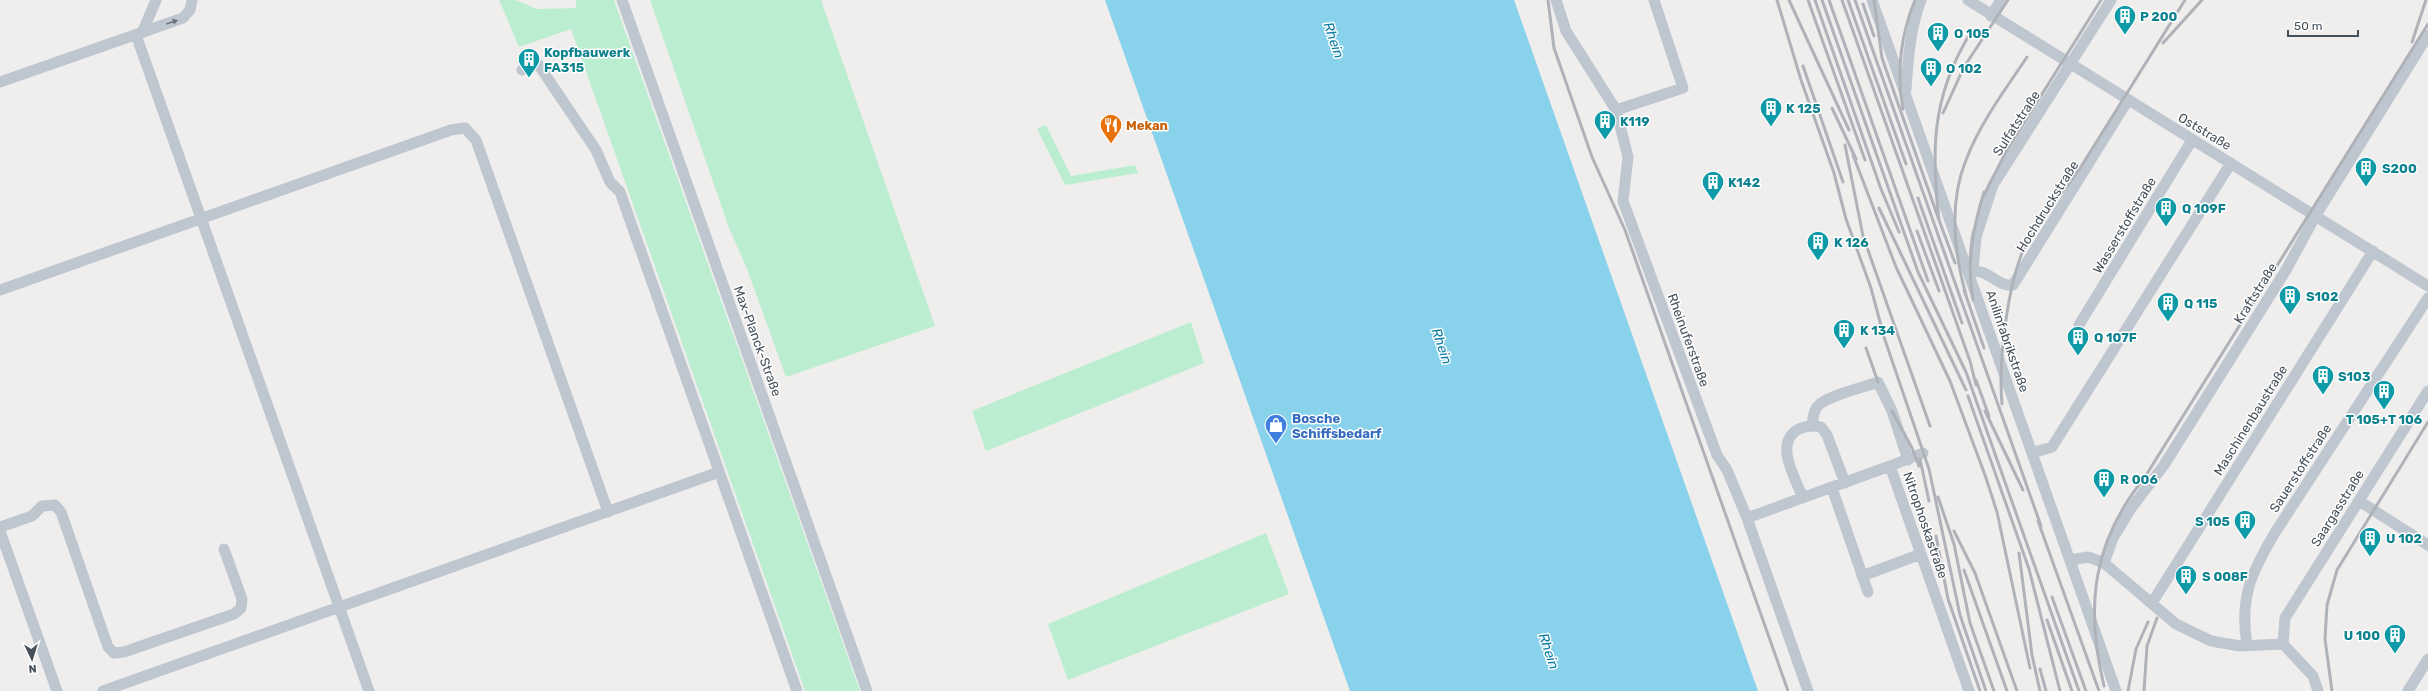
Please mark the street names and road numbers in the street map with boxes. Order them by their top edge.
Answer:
street label: Sulfatstraße [1990,88,2043,159]
street label: Oststraße [2176,110,2234,153]
street label: Hochdruckstraße [2013,158,2082,255]
street label: Wasserstoffstraße [2090,174,2159,276]
street label: Kraftstraße [2231,260,2280,326]
street label: Max-Planck-Straße [731,284,784,398]
street label: Anilinfabrikstraße [1983,288,2032,394]
street label: Rheinuferstraße [1665,291,1712,389]
street label: Maschinenbaustraße [2210,363,2290,478]
street label: Sauerstoffstraße [2266,421,2334,515]
street label: Saargasstraße [2308,467,2368,550]
street label: Nitrophoskastraße [1900,470,1951,580]

